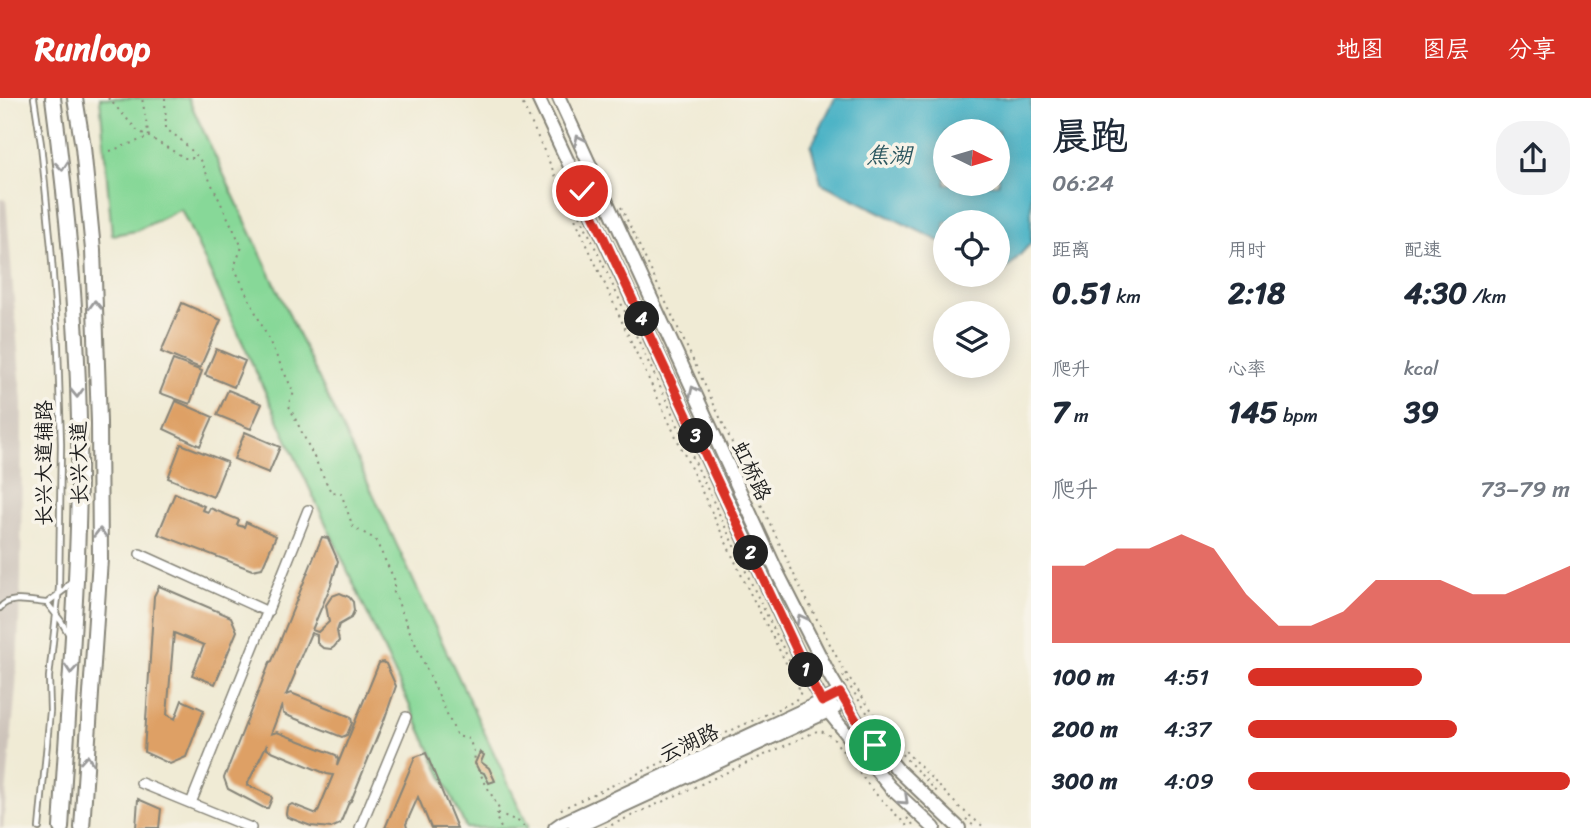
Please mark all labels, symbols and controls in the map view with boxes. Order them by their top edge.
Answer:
text: Runloop [35,20,150,78]
text: 地图 [1336,28,1384,70]
text: 图层 [1422,28,1470,70]
text: 分享 [1508,28,1556,70]
text: 晨跑 [1052,103,1128,170]
north arrow [933,119,1010,196]
map controls [933,119,1010,378]
button: share [1496,121,1570,195]
one-way arrow [573,135,587,147]
water label: 焦湖 [866,135,914,176]
one-way arrow [54,161,69,172]
pin [552,161,612,221]
text: 06:24 [1052,163,1114,204]
icon: check [563,172,601,210]
button: locate [933,210,1010,287]
text: 距离 [1052,233,1090,266]
text: 用时 [1228,233,1266,266]
text: 配速 [1404,233,1442,266]
text: 0.51 [1052,266,1111,320]
text: 2:18 [1228,266,1285,320]
text: 4:30 [1404,266,1467,320]
text: km [1111,280,1141,313]
text: /km [1467,280,1506,313]
one-way arrow [88,300,103,311]
button: layers [933,301,1010,378]
pin: 4 [624,302,660,336]
text: 4 [636,302,647,335]
text: 爬升 [1052,352,1090,385]
text: 心率 [1228,352,1266,385]
text: kcal [1404,352,1439,385]
text: 7 [1052,385,1069,439]
text: 145 [1228,385,1278,439]
text: 39 [1404,385,1439,439]
one-way arrow [688,386,702,398]
one-way arrow [70,387,85,398]
text: m [1069,399,1089,432]
text: bpm [1278,399,1318,432]
street label: 长兴大道辅路 [25,400,63,526]
pin: 3 [678,418,714,454]
text: 3 [690,419,701,452]
street label: 长兴大道 [59,421,99,505]
street label: 虹桥路 [721,434,783,508]
text: 爬升 [1052,469,1098,510]
text: 73–79 m [1480,469,1570,510]
one-way arrow [92,527,108,538]
pin: 2 [734,536,768,570]
text: 2 [745,536,756,569]
one-way arrow [795,614,809,626]
pin: 1 [788,652,824,688]
text: 1 [801,653,810,686]
text: 100 m [1052,657,1115,698]
text: 4:51 [1164,657,1209,698]
one-way arrow [64,664,79,675]
text: 200 m [1052,709,1118,750]
text: 4:37 [1164,709,1211,750]
street label: 云湖路 [652,712,726,774]
pin [845,715,905,775]
icon: arrive [856,726,894,764]
one-way arrow [79,754,94,765]
text: 300 m [1052,761,1117,802]
text: 4:09 [1164,761,1214,802]
one-way arrow [896,792,909,805]

